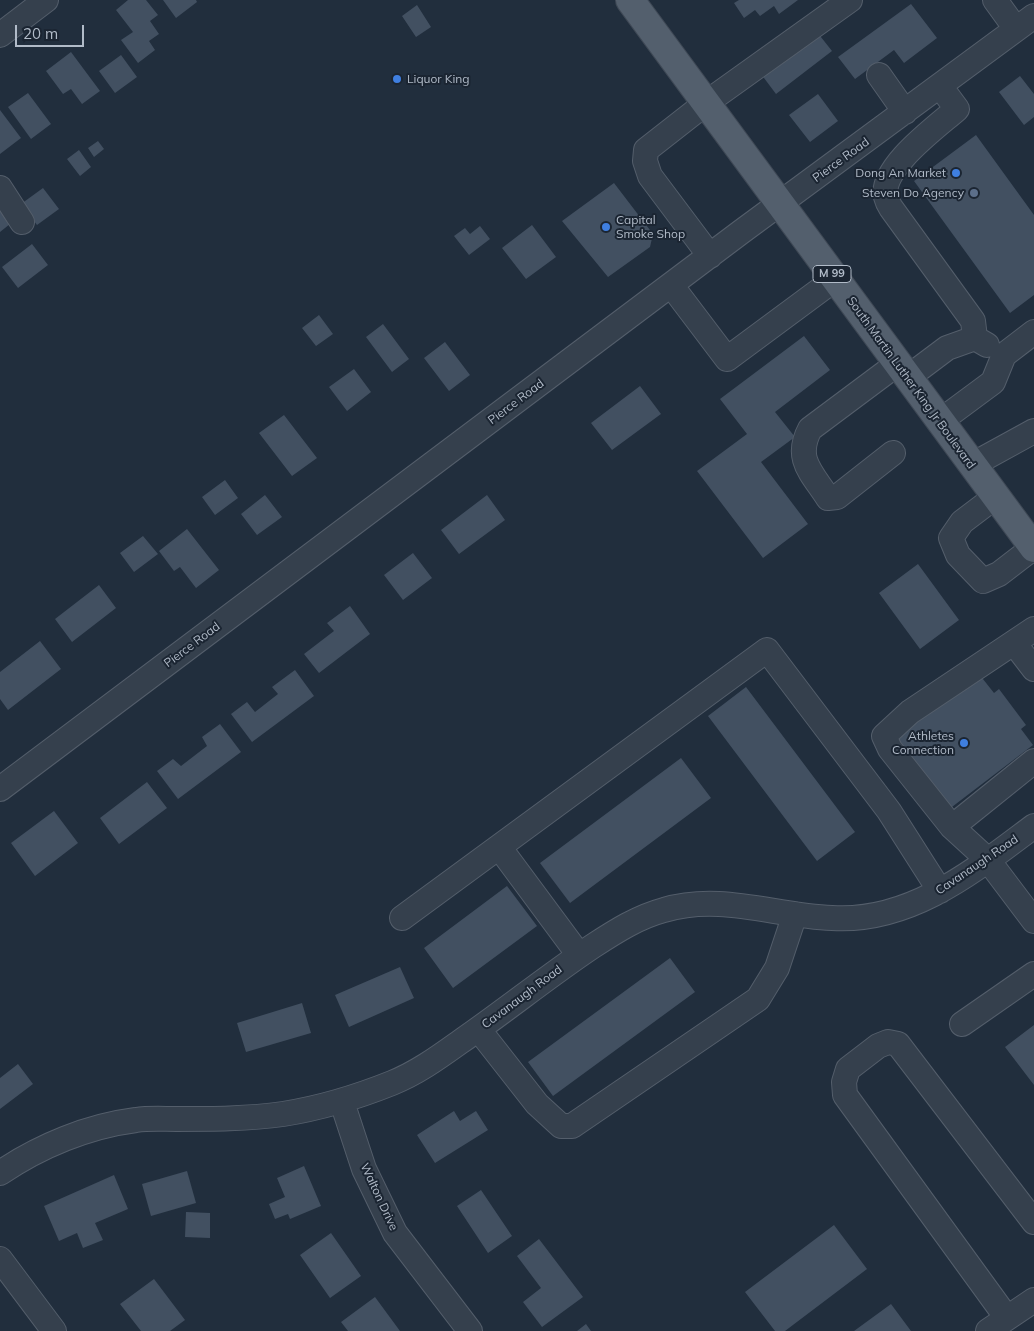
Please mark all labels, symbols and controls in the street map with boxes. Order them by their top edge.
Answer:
scale bar [18,15,86,47]
text: 20 m [23,24,58,43]
place label: Liquor King [407,72,470,86]
marker: Liquor King [391,73,403,85]
street label: Pierce Road [810,135,872,185]
place label: Dong An Market [855,166,946,180]
marker: Dong An Market [950,167,962,179]
place label: Steven Do Agency [862,186,964,200]
marker: Steven Do Agency [968,187,980,199]
place label: Capital Smoke Shop [616,213,685,241]
marker: Capital Smoke Shop [600,221,612,233]
road number: M 99 [813,266,851,282]
street label: South Martin Luther King Jr Boulevard [844,294,978,472]
street label: Pierce Road [485,376,547,428]
street label: Pierce Road [161,619,223,671]
place label: Athletes Connection [892,729,954,757]
marker: Athletes Connection [958,737,970,749]
street label: Cavanaugh Road [933,832,1021,898]
street label: Cavanaugh Road [479,962,565,1032]
street label: Walton Drive [357,1161,401,1233]

